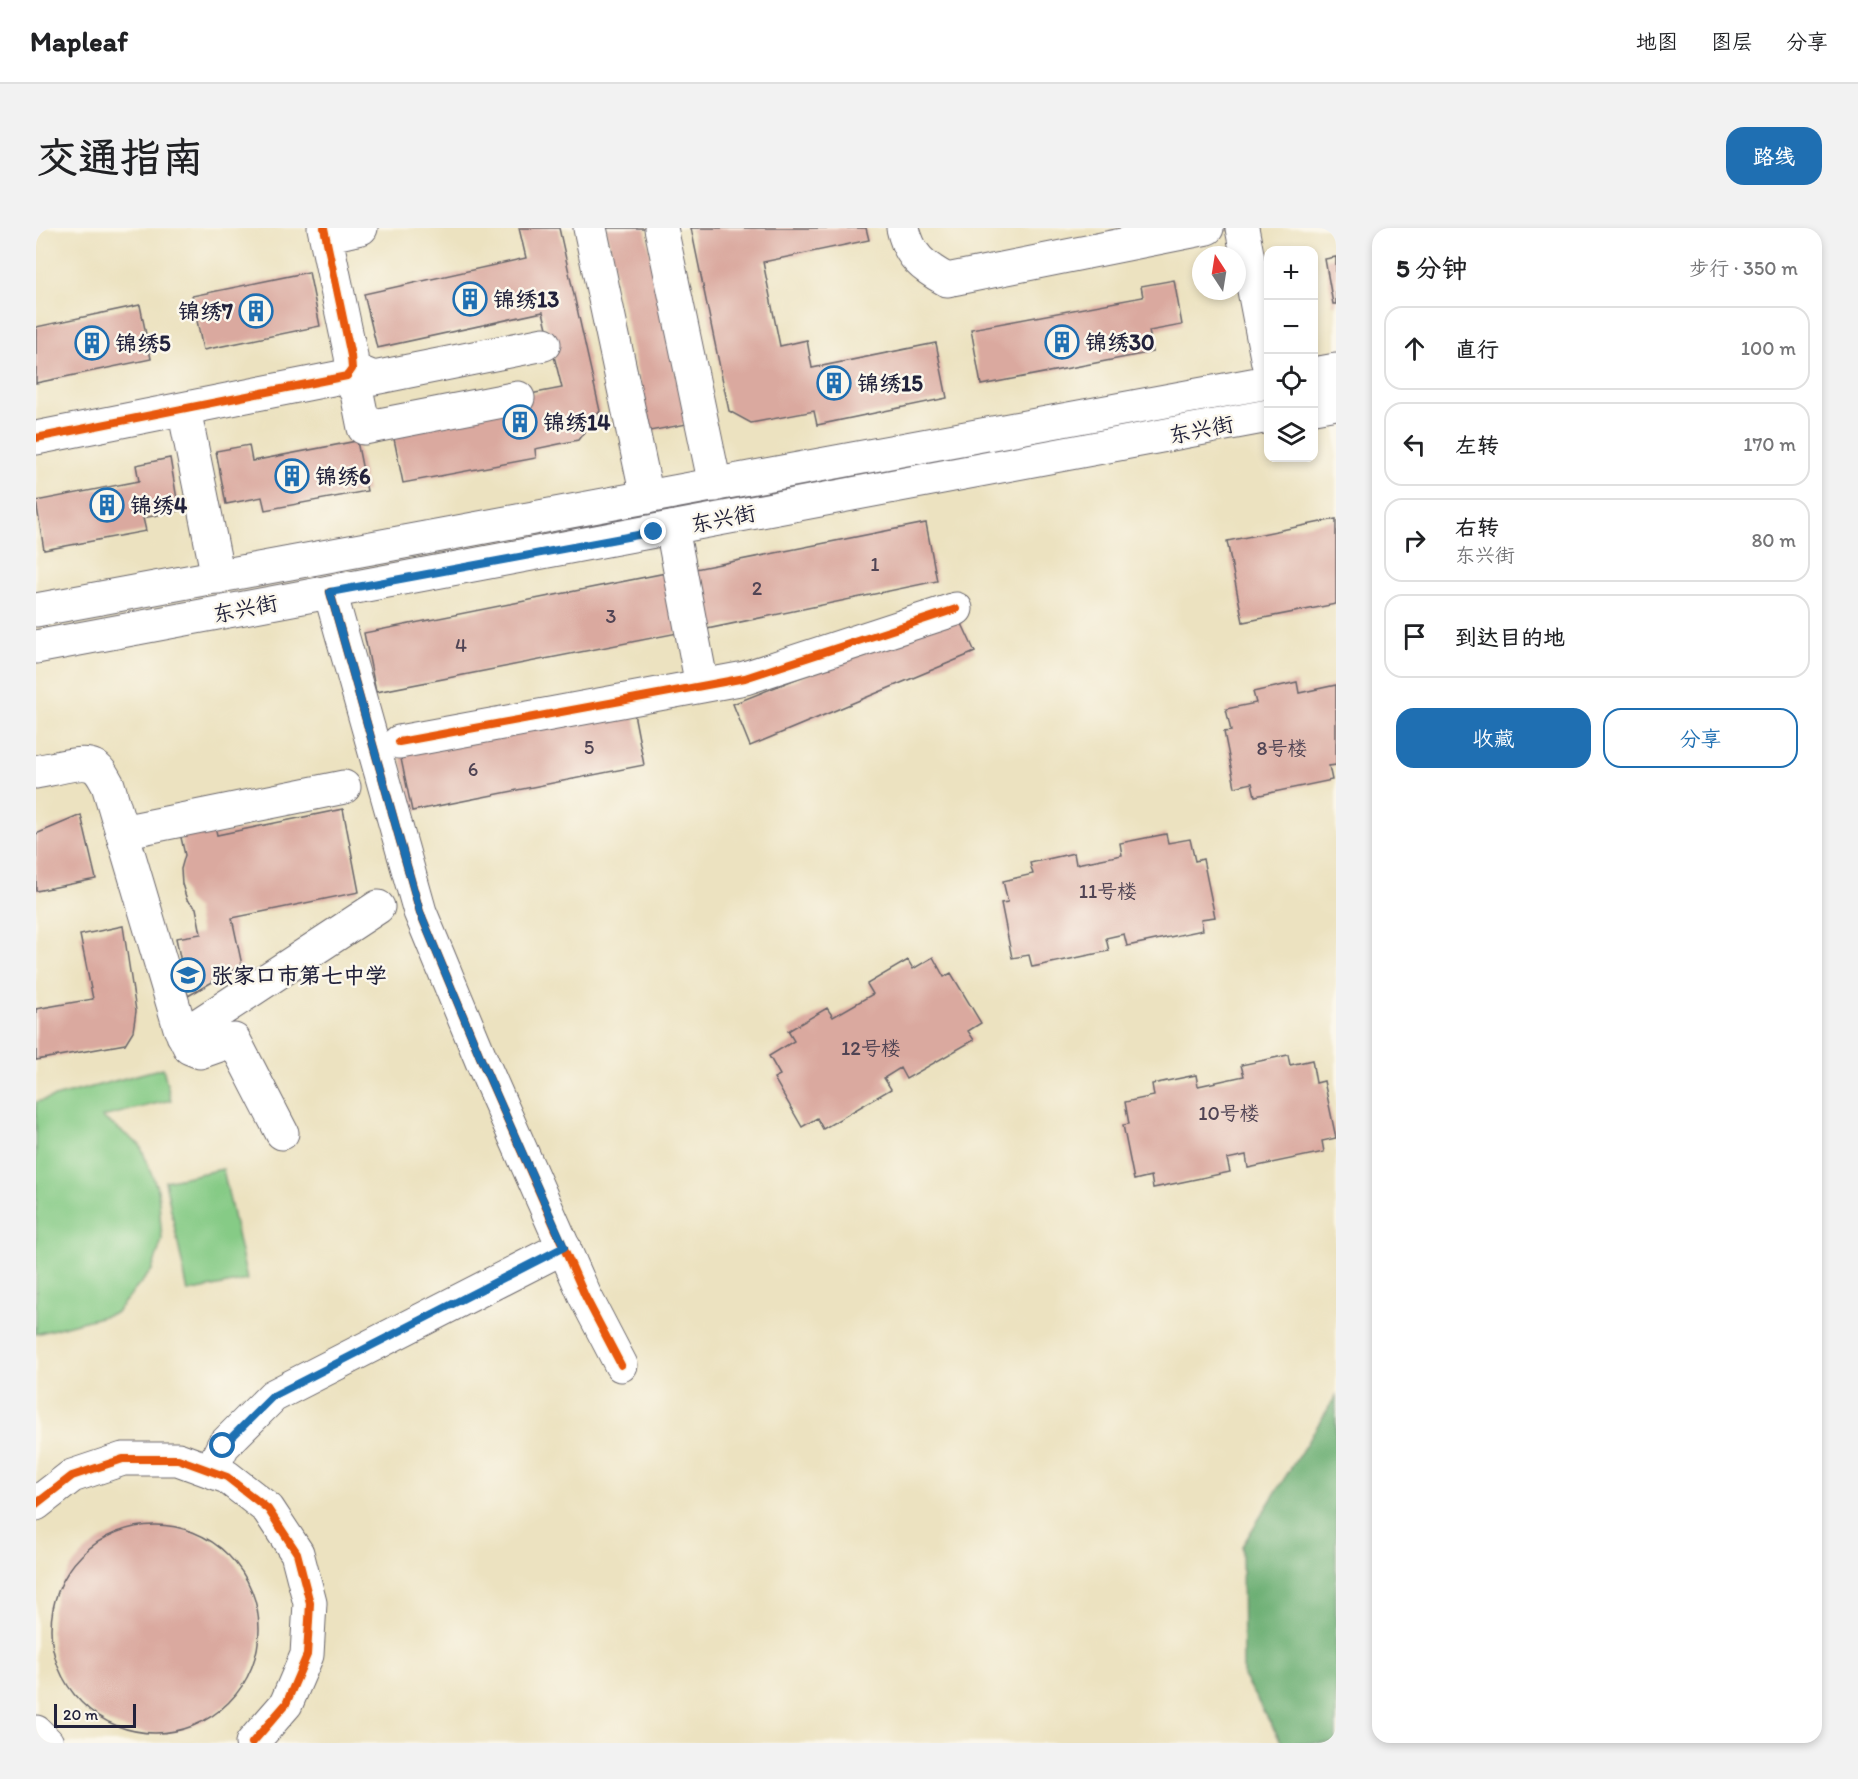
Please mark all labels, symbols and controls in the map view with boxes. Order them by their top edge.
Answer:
text: Mapleaf [30,24,128,58]
text: 地图 [1636,29,1678,54]
text: 图层 [1711,29,1753,54]
text: 分享 [1786,29,1828,54]
button: 路线 [1726,127,1822,185]
text: 交通指南 [36,132,204,183]
north arrow [1192,246,1246,300]
map controls [1264,246,1318,462]
button: + [1264,246,1318,300]
text: 5 分钟 [1396,252,1468,284]
text: 步行 · 350 m [1689,256,1798,280]
building icon: 锦绣13 [452,281,488,317]
place label: 锦绣13 [493,286,559,313]
building icon: 锦绣7 [238,293,274,329]
place label: 锦绣7 [178,298,233,325]
button: − [1264,300,1318,354]
building icon: 锦绣30 [1044,324,1080,360]
building icon: 锦绣5 [74,325,110,361]
place label: 锦绣30 [1085,329,1155,356]
place label: 锦绣5 [115,330,171,357]
icon: ahead [1398,332,1431,365]
text: 直行 [1455,336,1499,363]
text: 100 m [1741,336,1796,360]
button: locate [1264,354,1318,408]
building icon: 锦绣15 [816,365,852,401]
place label: 锦绣15 [857,370,923,397]
building icon: 锦绣14 [502,404,538,440]
button: layers [1264,408,1318,462]
place label: 锦绣14 [543,409,611,436]
street label: 东兴街 [1166,410,1236,449]
icon: left [1398,428,1431,461]
text: 左转 [1455,432,1499,459]
text: 170 m [1743,432,1796,456]
building icon: 锦绣6 [274,458,310,494]
place label: 锦绣6 [315,463,371,490]
building icon: 锦绣4 [89,487,125,523]
place label: 锦绣4 [130,492,188,519]
street label: 东兴街 [688,499,758,538]
text: 右转 [1455,514,1499,541]
route end [640,518,666,544]
icon: right [1398,524,1431,557]
text: 80 m [1751,528,1796,552]
text: 东兴街 [1455,543,1515,567]
house number: 1 [870,552,880,576]
house number: 2 [752,576,763,600]
street label: 东兴街 [210,589,280,628]
house number: 3 [606,604,617,628]
icon: arrive [1398,620,1431,653]
text: 到达目的地 [1455,624,1565,651]
house number: 4 [455,633,467,657]
button: 收藏 [1396,708,1591,768]
button: 分享 [1603,708,1798,768]
house number: 5 [584,735,594,759]
house number: 8号楼 [1257,736,1307,760]
house number: 6 [468,757,478,781]
house number: 11号楼 [1079,879,1137,903]
school or university icon: 张家口市第七中学 [170,957,206,993]
place label: 张家口市第七中学 [211,962,387,989]
house number: 12号楼 [841,1036,901,1060]
house number: 10号楼 [1198,1101,1260,1125]
route start [209,1432,235,1458]
scale bar [54,1701,136,1728]
text: 20 m [63,1705,98,1724]

